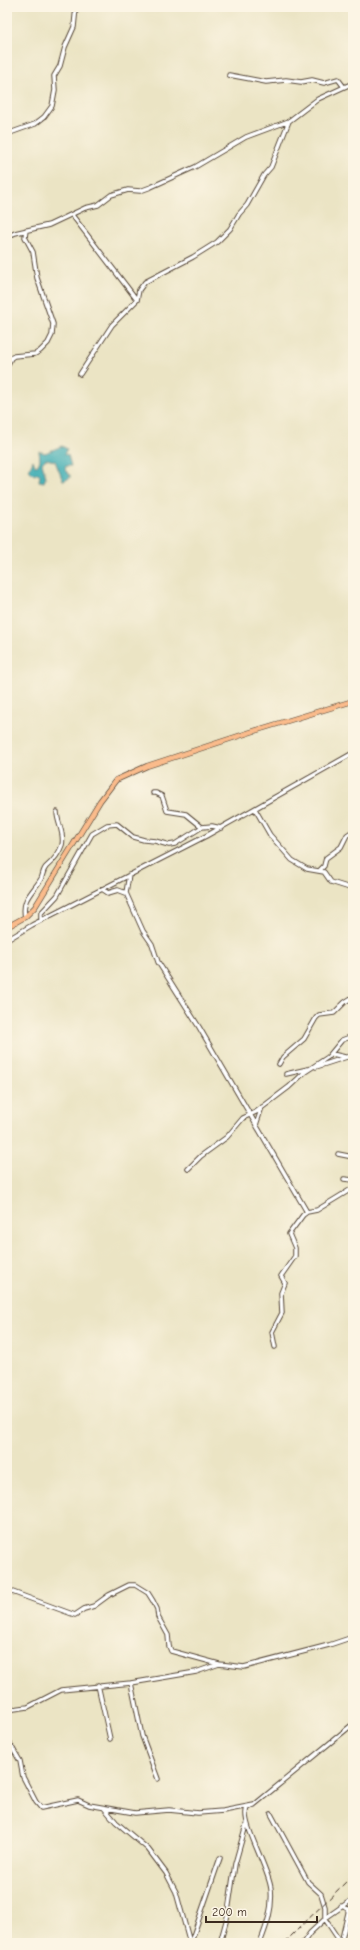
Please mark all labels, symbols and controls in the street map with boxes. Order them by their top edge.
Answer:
scale bar [206,1898,317,1924]
text: 200 m [212,1905,247,1919]

